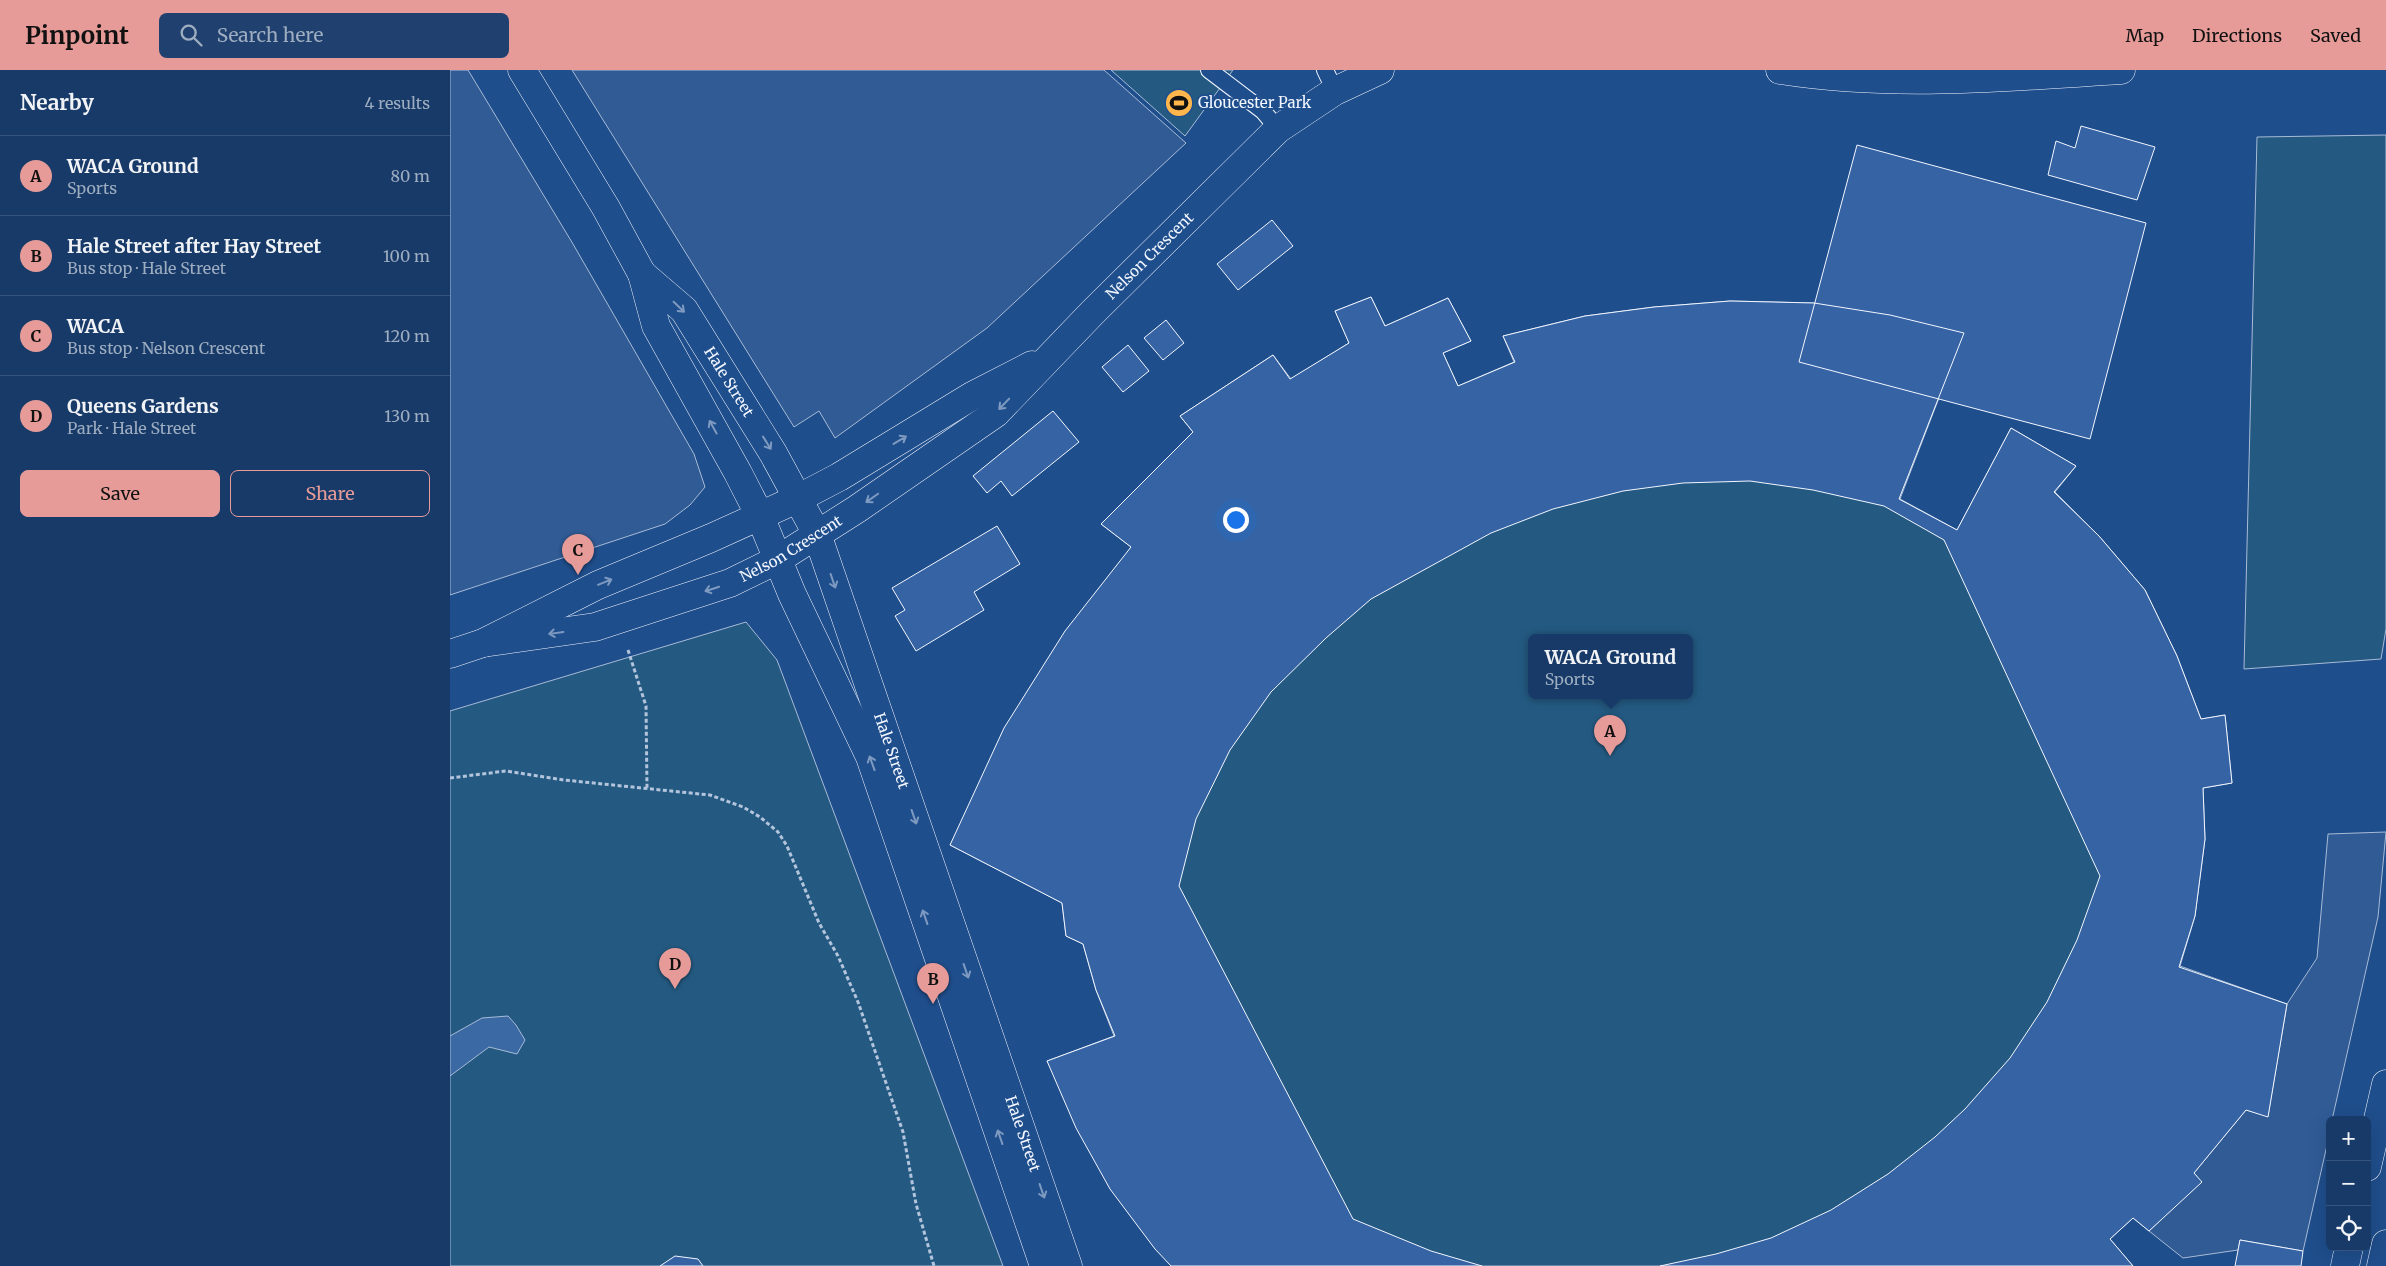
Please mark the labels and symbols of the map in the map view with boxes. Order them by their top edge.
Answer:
sports icon: Gloucester Park [1164,88,1194,118]
place label: Gloucester Park [1198,93,1312,112]
street label: Nelson Crescent [1101,208,1197,303]
one-way arrow [672,301,685,313]
street label: Hale Street [700,343,758,420]
one-way arrow [998,398,1010,410]
one-way arrow [707,420,717,434]
one-way arrow [893,435,907,445]
one-way arrow [761,436,772,450]
one-way arrow [865,493,879,503]
your location [1223,507,1249,533]
street label: Nelson Crescent [736,511,846,586]
pin: C [562,534,594,575]
one-way arrow [828,572,838,588]
one-way arrow [597,576,612,586]
one-way arrow [704,585,720,594]
one-way arrow [548,628,564,638]
street label: Hale Street [870,710,914,791]
pin: A [1594,715,1626,756]
one-way arrow [867,756,876,771]
one-way arrow [910,809,919,824]
one-way arrow [920,910,929,925]
pin: D [659,948,691,989]
one-way arrow [962,962,972,978]
pin: B [917,963,949,1004]
street label: Hale Street [1001,1093,1045,1174]
one-way arrow [995,1130,1004,1145]
one-way arrow [1038,1182,1047,1198]

